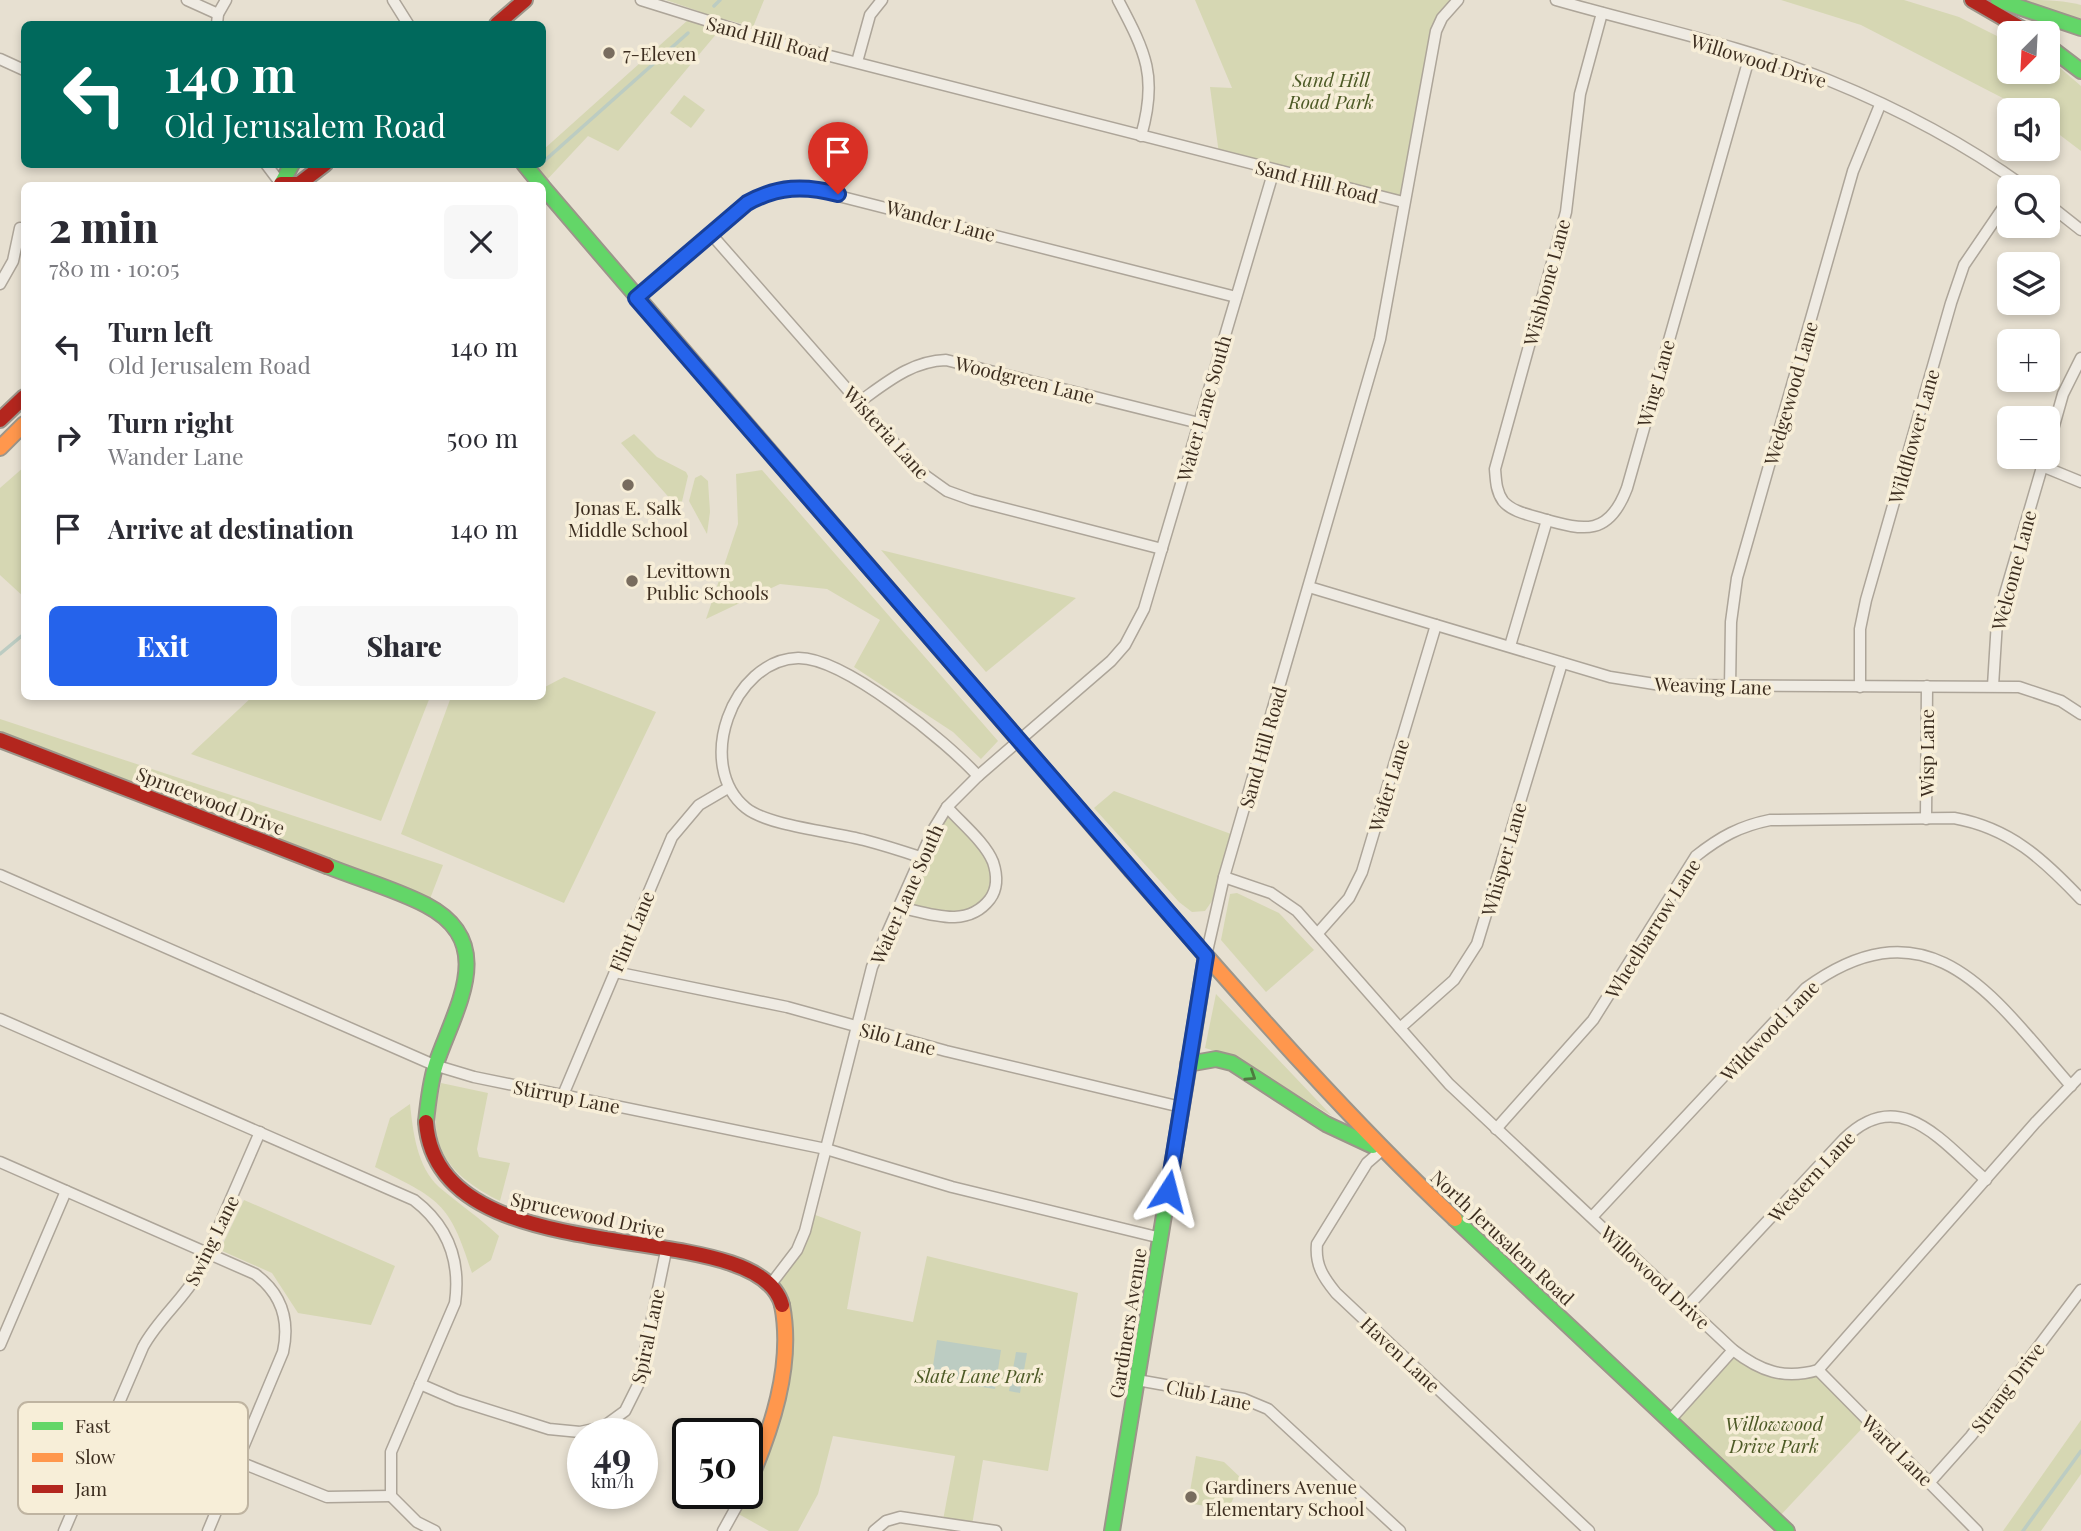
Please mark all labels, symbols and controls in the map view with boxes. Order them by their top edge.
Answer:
street label: Sand Hill Road [704,9,832,67]
north arrow [1997,21,2060,84]
map controls [1997,21,2060,469]
street label: Willowood Drive [1687,27,1830,93]
text: 140 m [164,40,296,105]
place label: 7-Eleven [623,40,697,66]
marker: 7-Eleven [601,45,617,61]
icon: left [49,49,140,140]
park label: Sand Hill Road Park [1287,66,1374,114]
button: sound [1997,98,2060,161]
text: Old Jerusalem Road [164,103,446,146]
pin [808,122,868,194]
icon: arrive [819,133,857,171]
street label: Sand Hill Road [1253,153,1381,209]
button: search [1997,175,2060,238]
street label: Wander Lane [883,193,999,247]
text: 2 min [49,198,158,254]
button: close [444,205,518,279]
street label: Wishbone Lane [1516,216,1575,349]
text: 780 m · 10:05 [49,252,180,283]
button: layers [1997,252,2060,315]
text: Turn left [108,314,213,349]
street label: Wedgewood Lane [1757,318,1823,469]
icon: left [49,328,87,366]
text: 140 m [450,329,518,364]
button: + [1997,329,2060,392]
street label: Water Lane South [1169,332,1236,485]
street label: Wing Lane [1630,336,1680,431]
text: Old Jerusalem Road [108,349,311,380]
street label: Woodgreen Lane [952,349,1097,409]
street label: Wildflower Lane [1881,366,1945,507]
street label: Wisteria Lane [838,379,936,484]
text: Turn right [108,405,234,440]
button: − [1997,406,2060,469]
icon: right [49,419,87,457]
text: 500 m [446,420,518,455]
text: Wander Lane [108,440,244,471]
marker: Jonas E. Salk Middle School [620,477,636,493]
place label: Jonas E. Salk Middle School [568,494,689,542]
street label: Welcome Lane [1984,507,2042,634]
icon: arrive [49,510,87,548]
text: Arrive at destination [108,511,354,546]
text: 140 m [450,511,518,546]
place label: Levittown Public Schools [646,557,769,605]
marker: Levittown Public Schools [624,573,640,589]
button: Exit [49,606,277,686]
button: Share [291,606,518,686]
street label: Weaving Lane [1653,670,1772,700]
street label: Sand Hill Road [1232,683,1292,811]
street label: Wisp Lane [1913,709,1939,798]
street label: Wafer Lane [1361,735,1414,836]
street label: Sprucewood Drive [133,760,289,840]
street label: Whisper Lane [1474,799,1532,920]
street label: Water Lane South [863,820,949,969]
street label: Wheelbarrow Lane [1598,853,1706,1004]
street label: Flint Lane [602,886,660,976]
street label: Wildwood Lane [1713,974,1824,1087]
street label: Silo Lane [857,1015,939,1061]
one-way arrow [1244,1067,1257,1080]
street label: Stirrup Lane [512,1073,622,1119]
street label: Western Lane [1761,1125,1860,1228]
position arrow [1131,1154,1205,1228]
street label: North Jerusalem Road [1426,1164,1580,1310]
street label: Sprucewood Drive [508,1185,668,1243]
street label: Swing Lane [178,1190,244,1290]
street label: Willowood Drive [1595,1219,1716,1335]
street label: Gardiners Avenue [1102,1246,1152,1400]
street label: Spiral Lane [624,1286,670,1386]
street label: Haven Lane [1356,1310,1446,1398]
street label: Strang Drive [1964,1336,2050,1438]
park label: Slate Lane Park [914,1362,1044,1388]
street label: Club Lane [1164,1372,1254,1416]
legend [18,1402,248,1514]
street label: Ward Lane [1856,1408,1939,1491]
park label: Willowwood Drive Park [1725,1410,1824,1458]
text: Fast [75,1412,111,1438]
speed limit sign: 50 [672,1418,763,1509]
text: 49 [594,1431,631,1478]
text: Slow [75,1443,116,1469]
text: km/h [591,1469,634,1493]
place label: Gardiners Avenue Elementary School [1205,1473,1365,1521]
text: Jam [74,1475,107,1501]
marker: Gardiners Avenue Elementary School [1183,1489,1199,1505]

